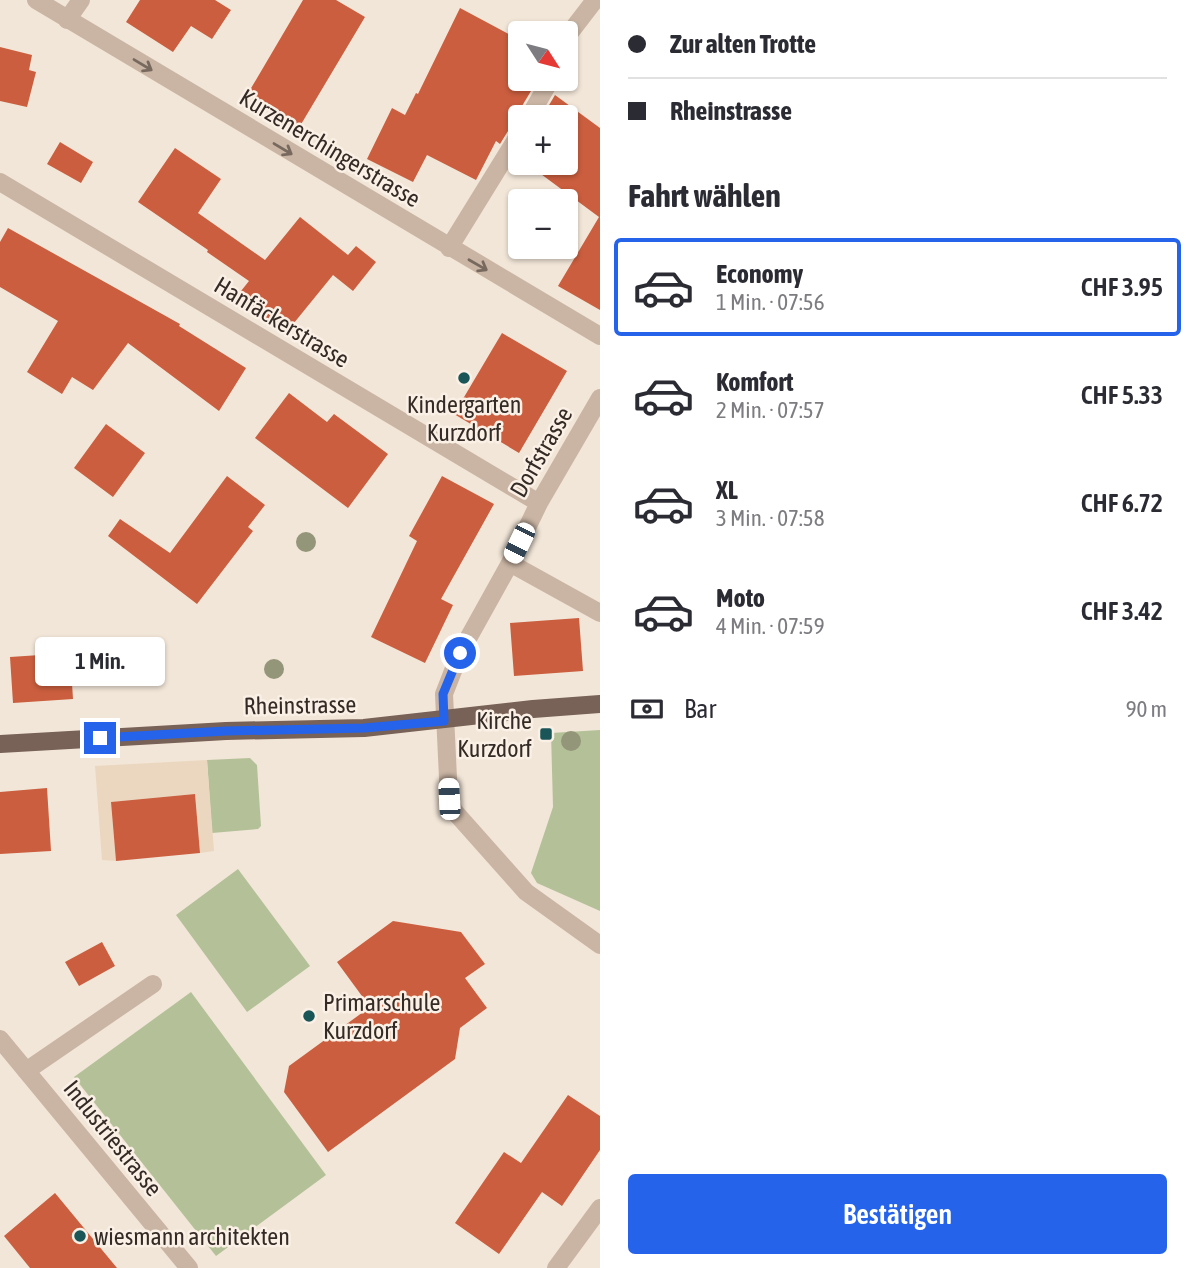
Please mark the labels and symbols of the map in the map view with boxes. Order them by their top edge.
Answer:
north arrow [508,21,578,91]
one-way arrow [132,58,152,72]
street label: Kurzenerchingerstrasse [235,83,425,213]
one-way arrow [272,142,292,156]
one-way arrow [468,258,488,272]
street label: Hanfäckerstrasse [210,271,354,373]
marker: Kindergarten Kurzdorf [456,370,472,386]
place label: Kindergarten Kurzdorf [407,391,521,446]
street label: Dorfstrasse [505,402,577,502]
car [501,520,538,566]
callout: 1 Min. [35,636,165,686]
route start [444,637,476,669]
street label: Rheinstrasse [243,691,357,719]
place label: Kirche Kurzdorf [457,707,532,762]
route end [84,722,116,754]
marker: Kirche Kurzdorf [538,726,554,742]
car [438,777,461,821]
place label: Primarschule Kurzdorf [323,989,440,1044]
marker: Primarschule Kurzdorf [301,1008,317,1024]
street label: Industriestrasse [58,1075,168,1201]
place label: wiesmann architekten [94,1223,290,1250]
marker: wiesmann architekten [72,1228,88,1244]

